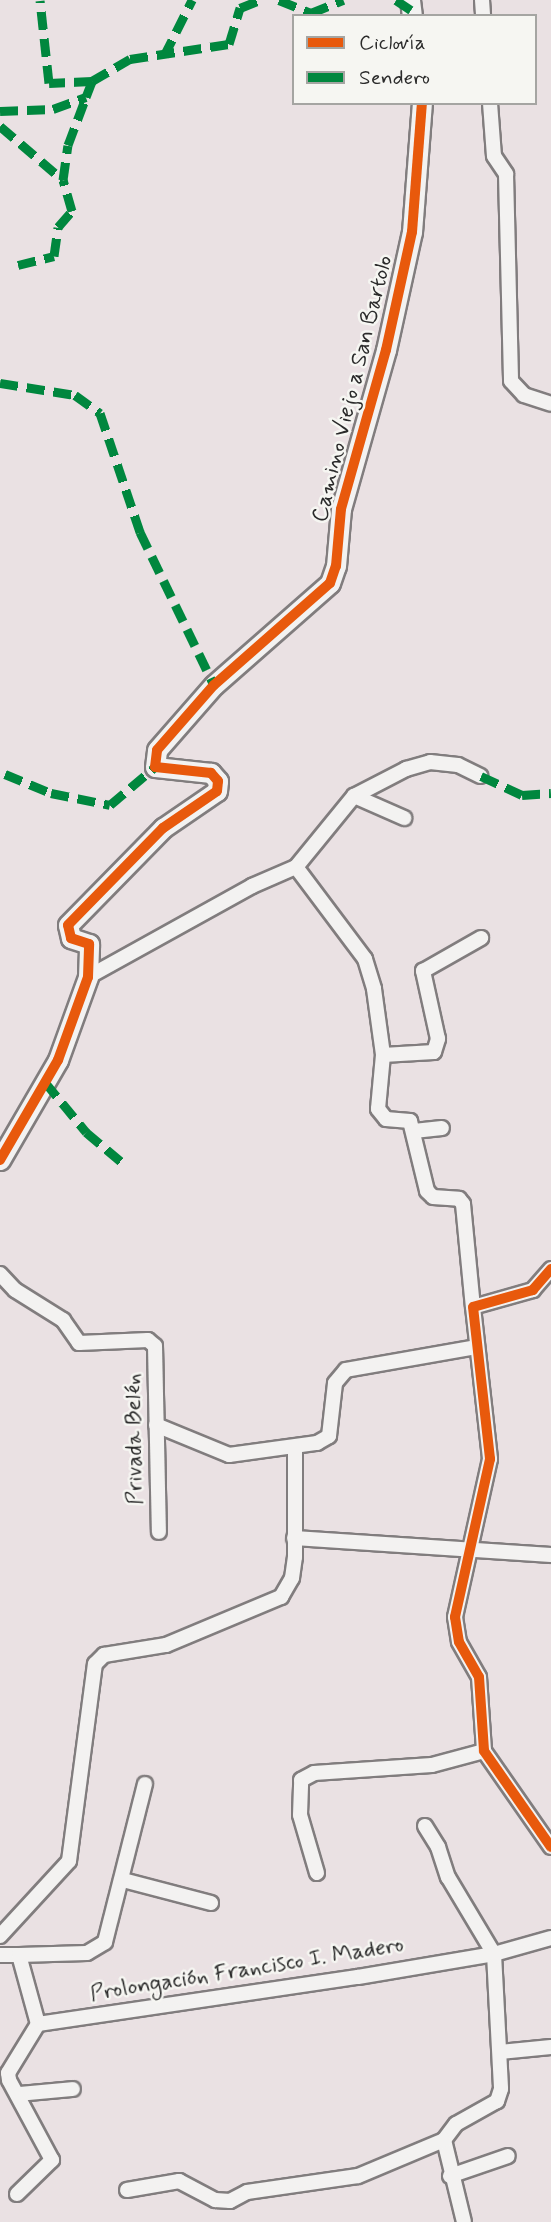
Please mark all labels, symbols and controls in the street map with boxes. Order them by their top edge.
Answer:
legend [292,14,537,105]
text: Ciclovía [359,29,426,57]
text: Sendero [359,64,430,92]
street label: Camino Viejo a San Bartolo [306,253,400,525]
street label: Privada Belén [120,1372,150,1506]
street label: Prolongación Francisco I. Madero [86,1931,408,2009]

